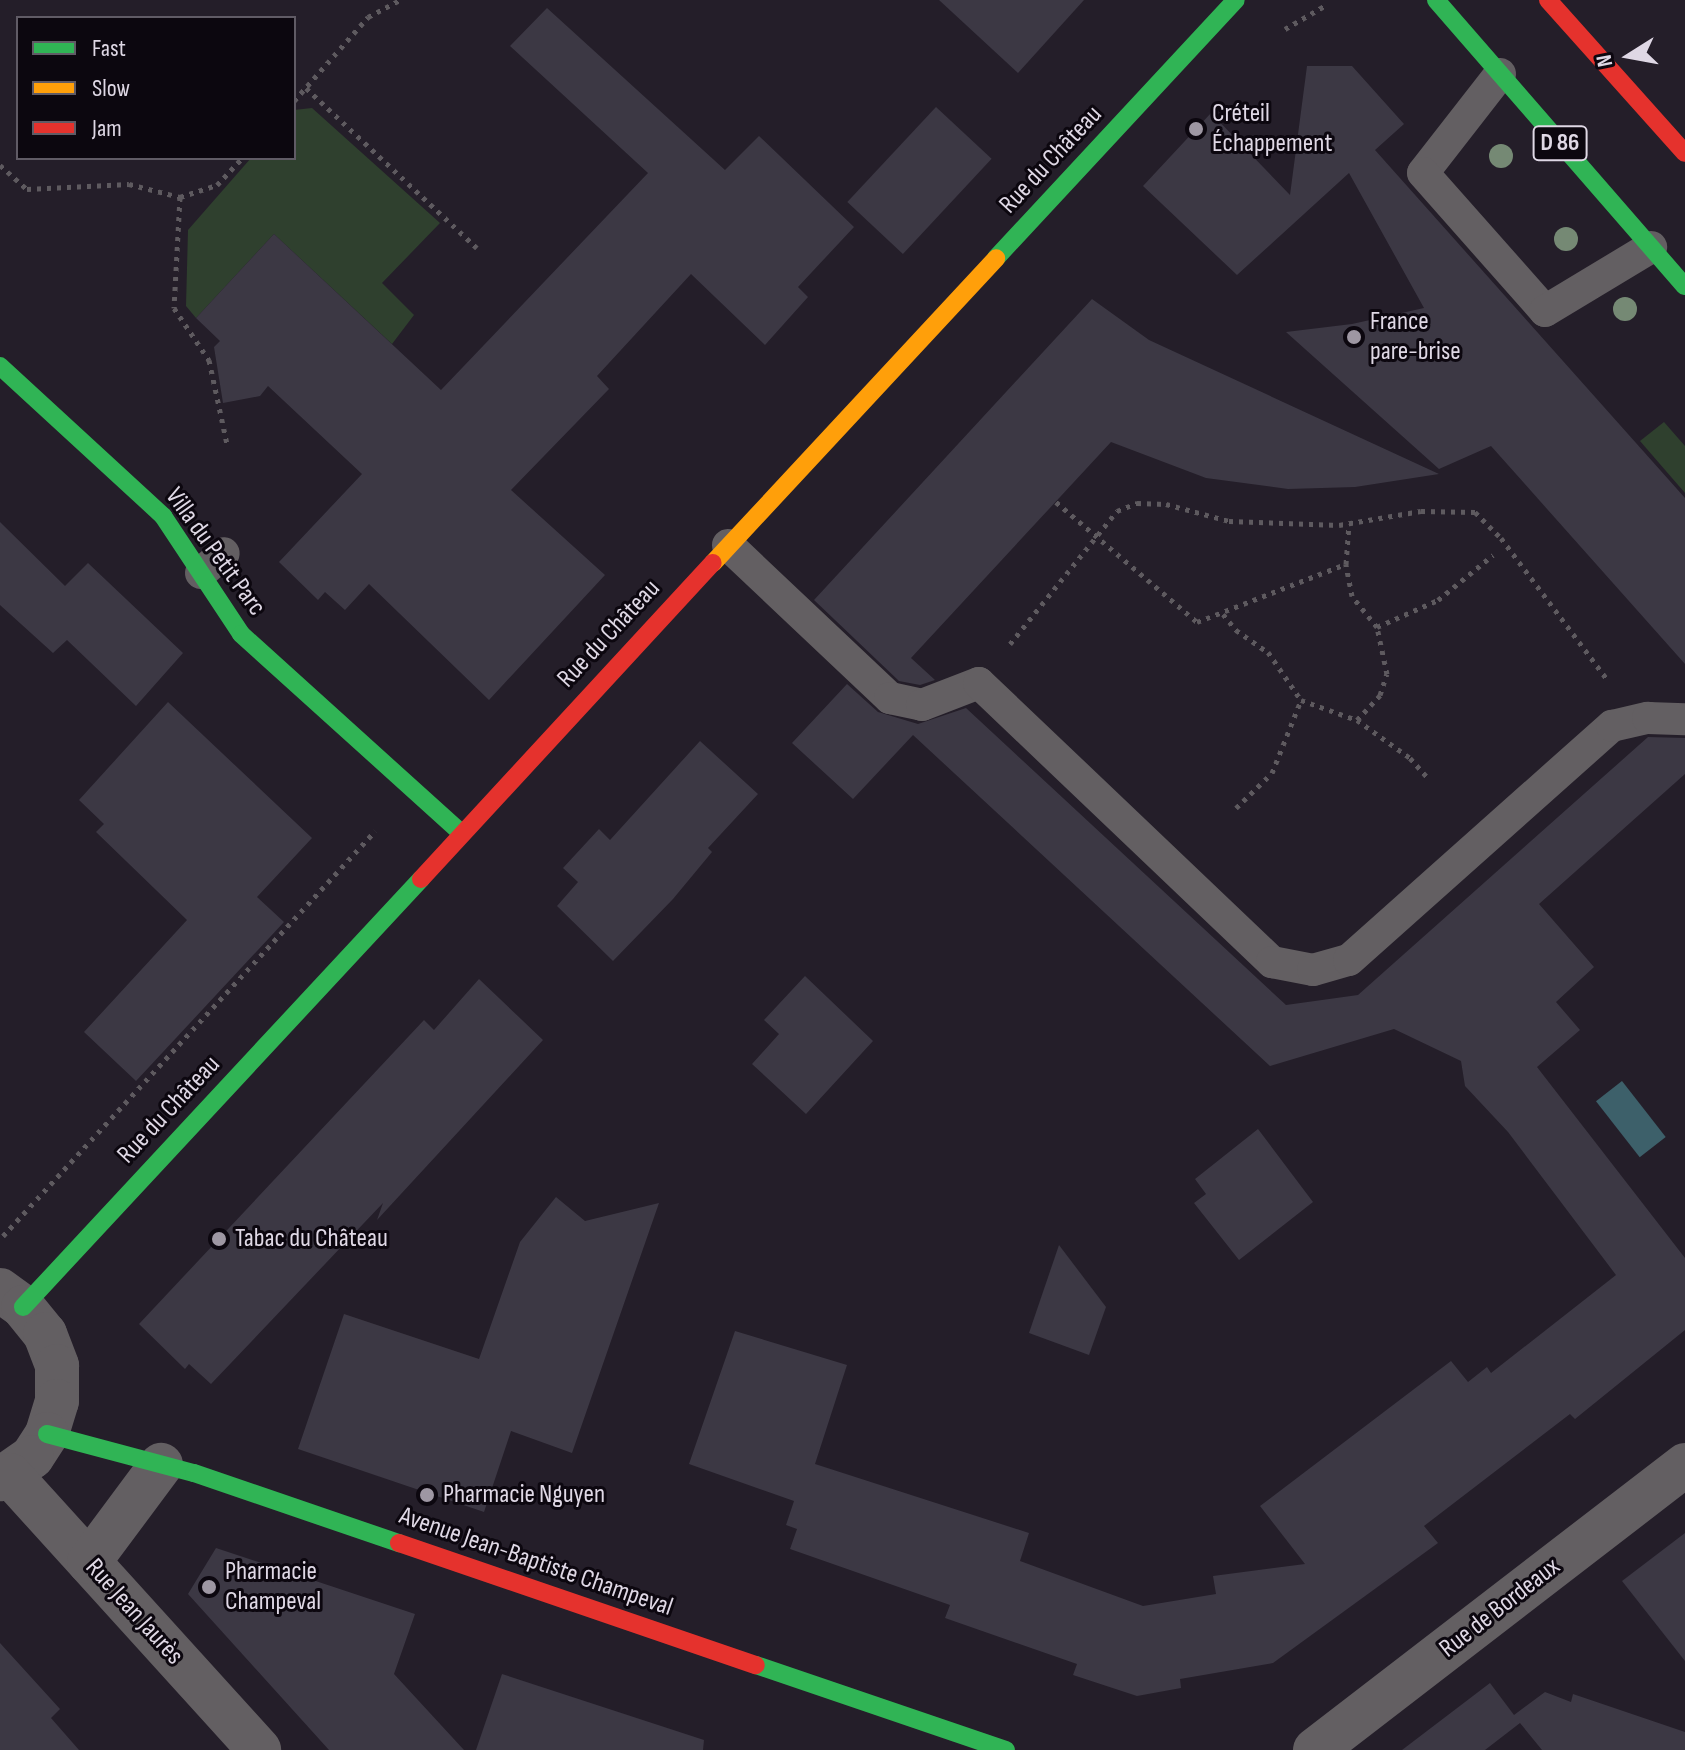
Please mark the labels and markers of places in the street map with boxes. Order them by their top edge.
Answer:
place label: Créteil Échappement [1212,98,1332,160]
marker: Créteil Échappement [1187,120,1205,138]
place label: France pare-brise [1370,306,1461,368]
marker: France pare-brise [1345,328,1363,346]
place label: Tabac du Château [235,1223,388,1255]
marker: Tabac du Château [210,1230,228,1248]
place label: Pharmacie Nguyen [443,1479,605,1511]
marker: Pharmacie Nguyen [418,1486,436,1504]
place label: Pharmacie Champeval [225,1556,321,1618]
marker: Pharmacie Champeval [200,1578,218,1596]

